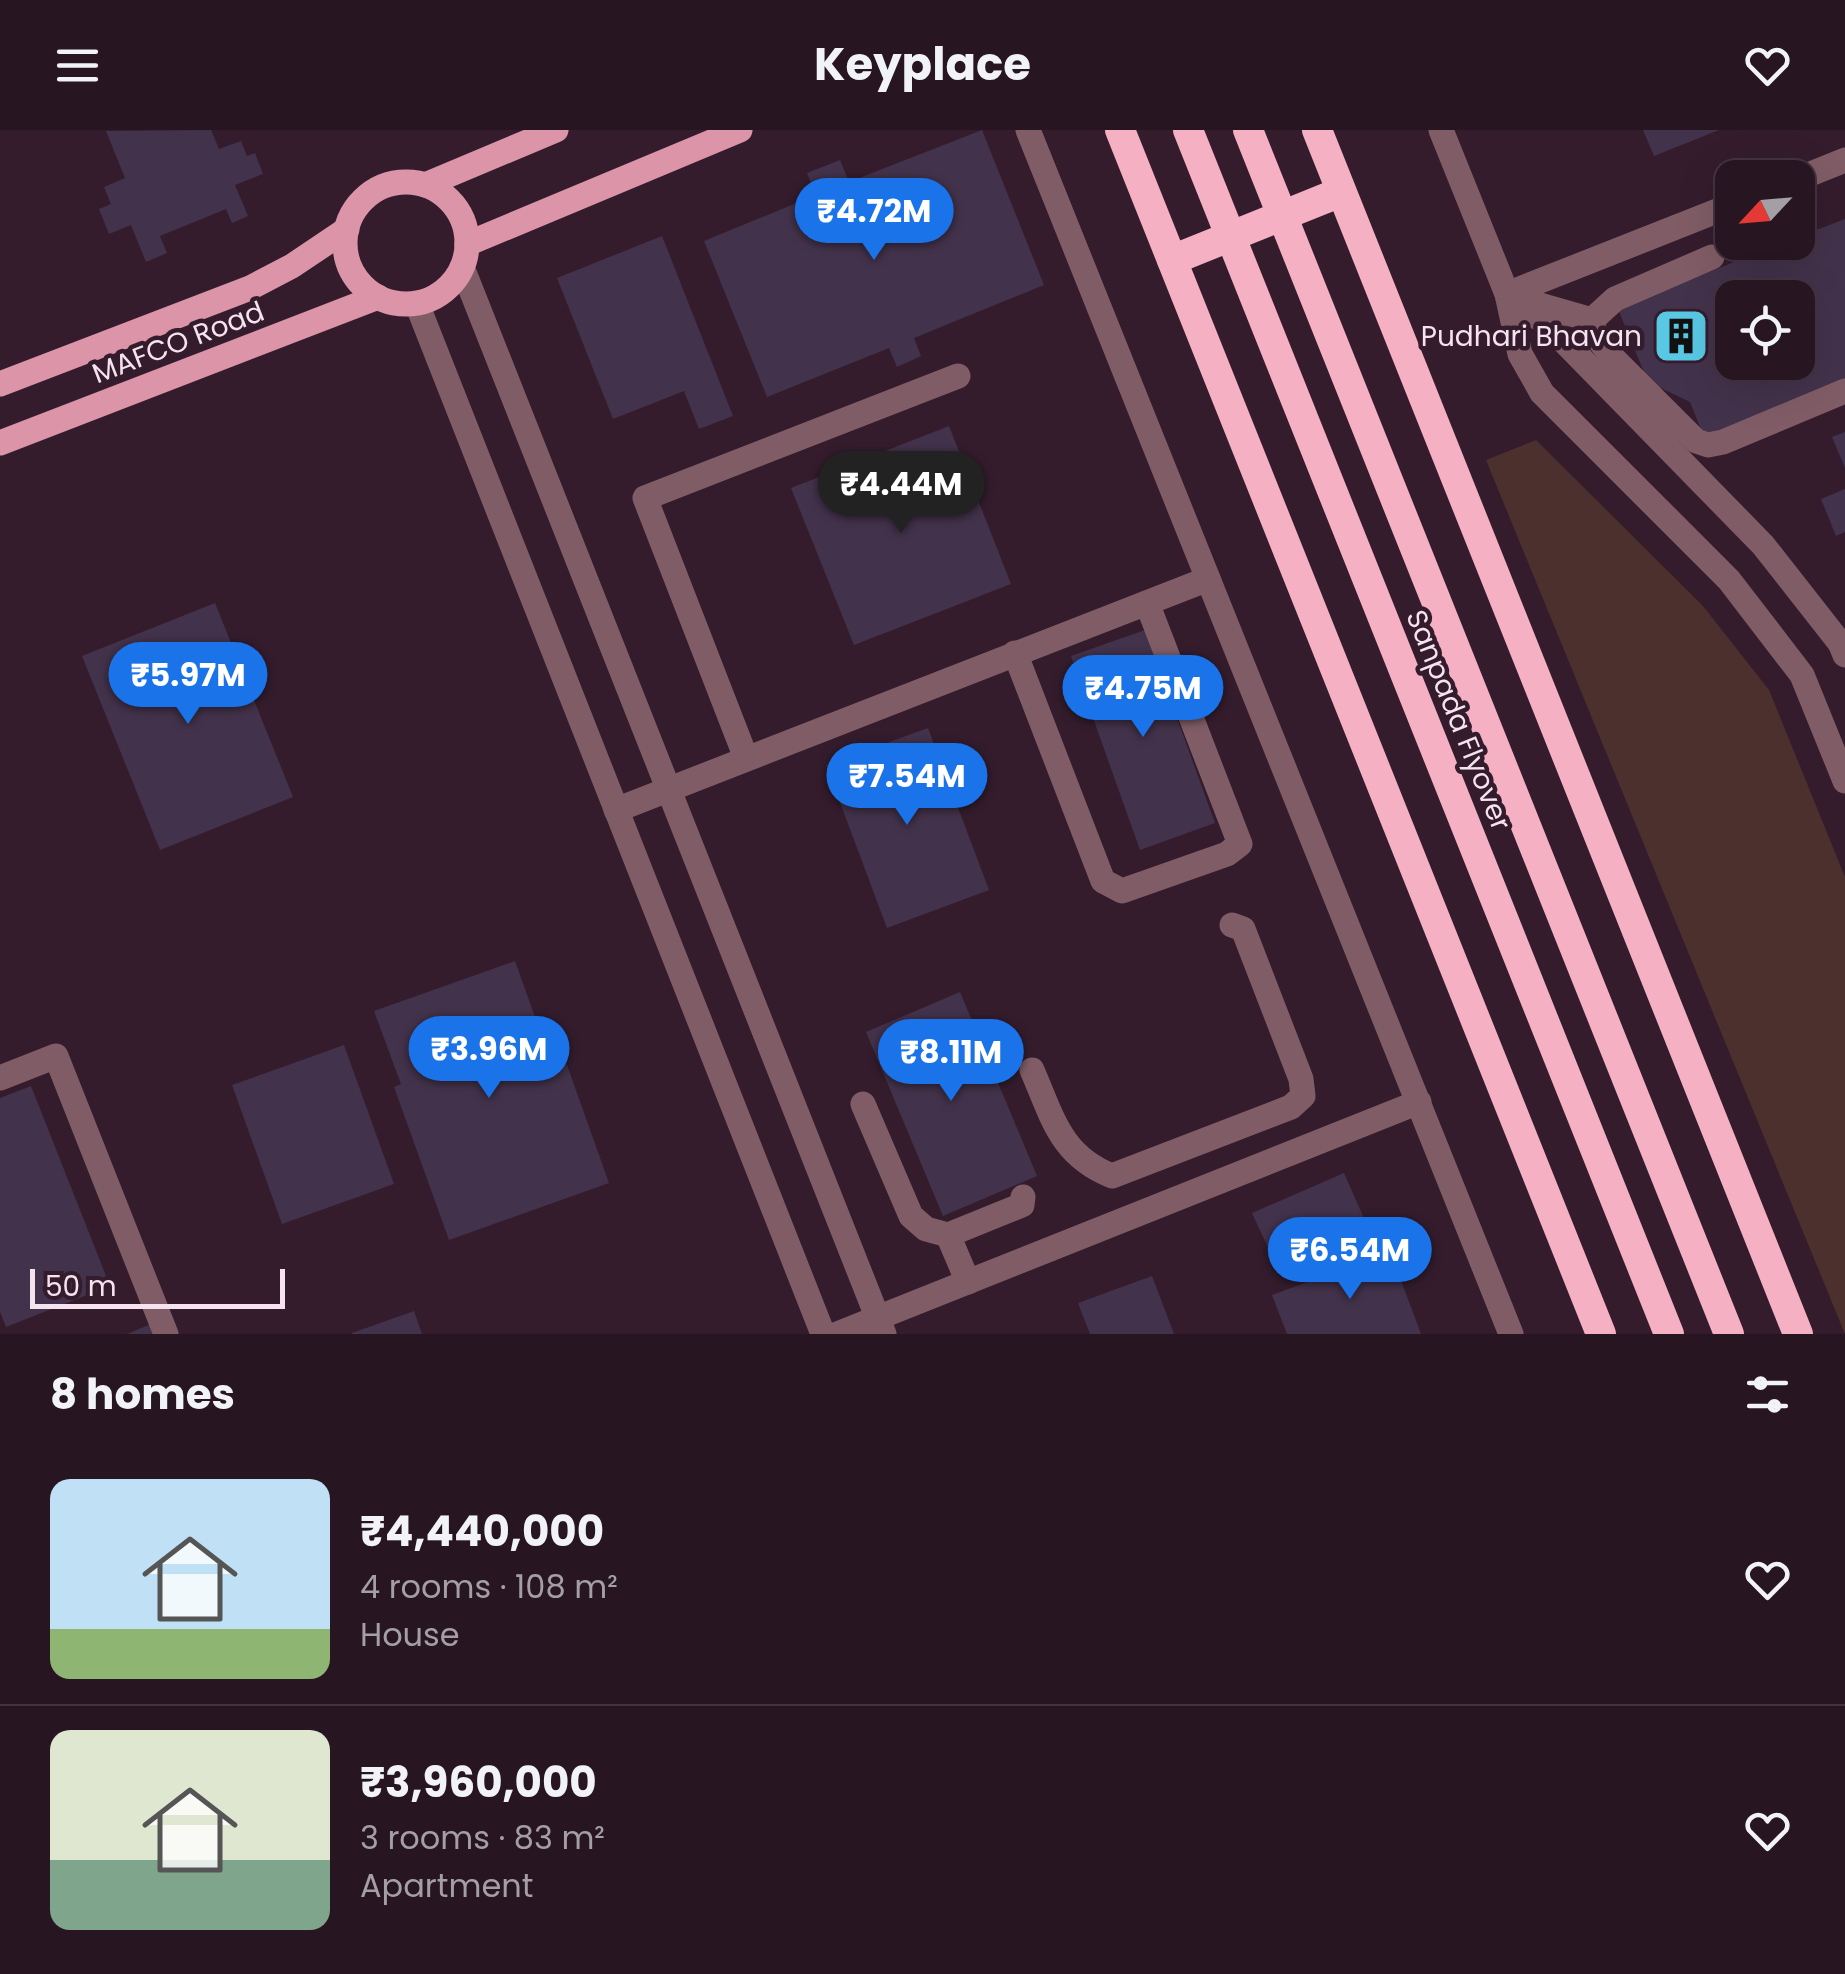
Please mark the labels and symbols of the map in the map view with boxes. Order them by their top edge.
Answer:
north arrow [1715,160,1815,260]
pin: ₹4.72M [793,178,955,263]
street label: MAFCO Road [87,292,270,393]
building icon: Pudhari Bhavan [1651,306,1711,366]
place label: Pudhari Bhavan [1421,317,1642,356]
pin: ₹4.44M [820,451,982,536]
street label: Sanpada Flyover [1397,604,1521,836]
pin: ₹5.97M [107,642,269,727]
pin: ₹4.75M [1062,655,1224,740]
pin: ₹7.54M [826,743,988,828]
pin: ₹3.96M [408,1016,570,1101]
pin: ₹8.11M [870,1019,1032,1104]
pin: ₹6.54M [1269,1217,1431,1302]
scale bar [30,1264,285,1308]

